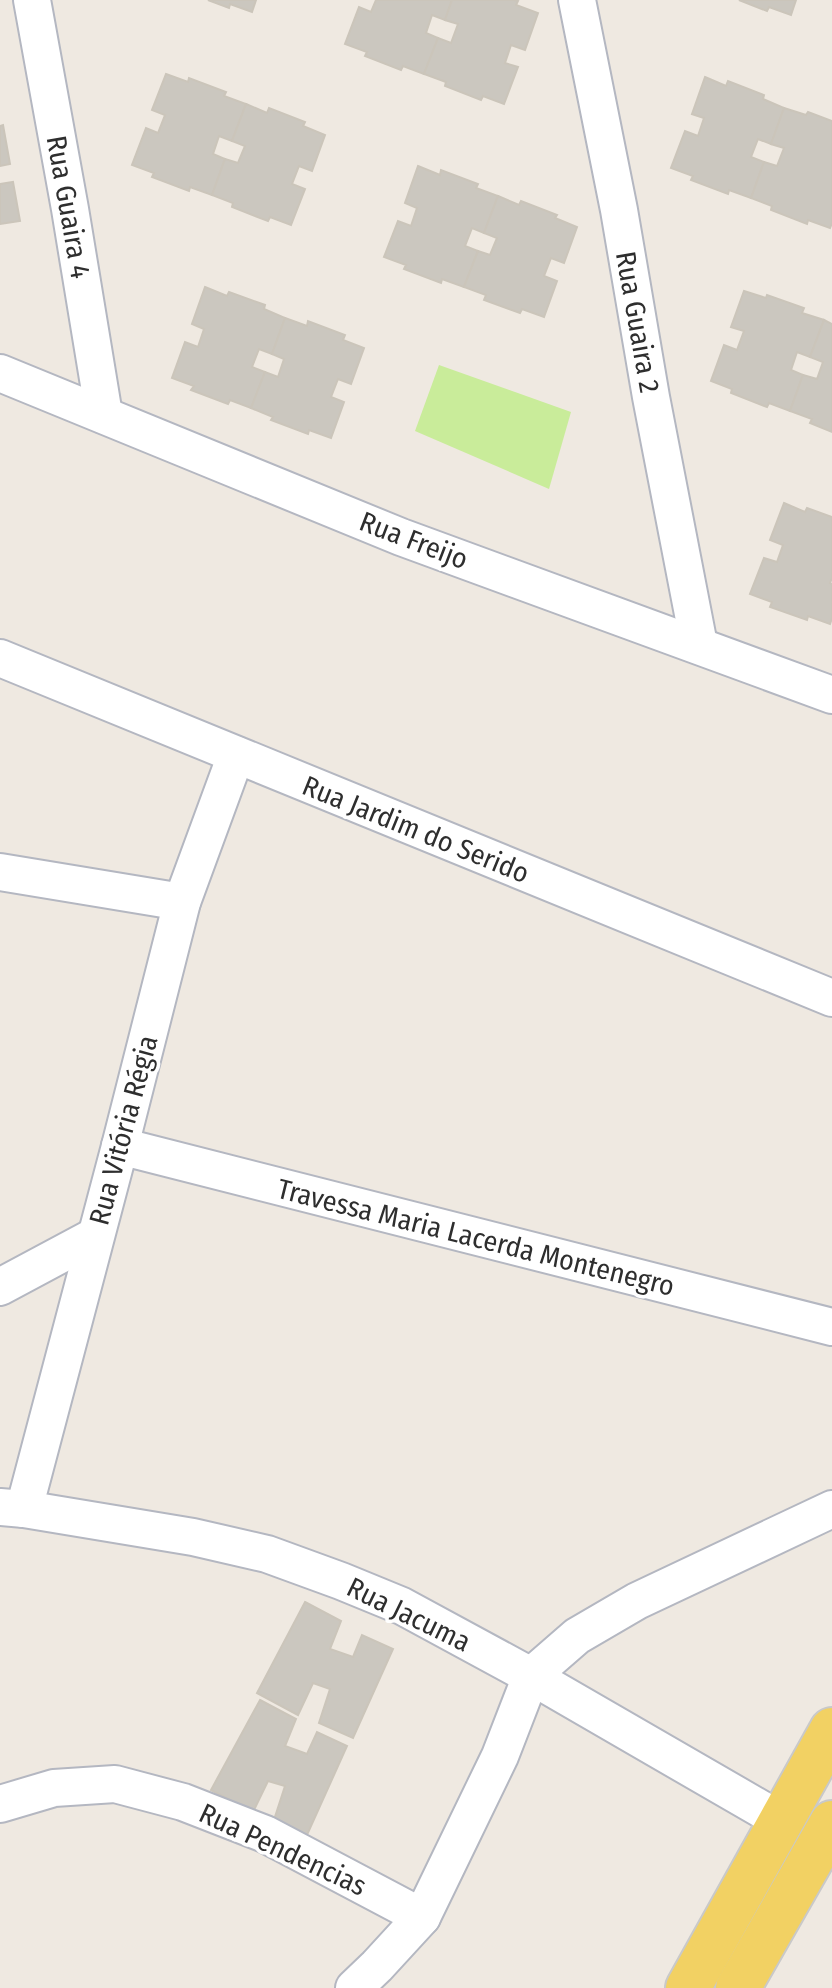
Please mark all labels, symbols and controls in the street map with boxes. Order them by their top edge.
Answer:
street label: Rua Guaira 4 [40,133,97,281]
street label: Rua Guaira 2 [609,249,666,395]
street label: Rua Freijo [355,505,473,576]
street label: Rua Jardim do Serido [298,769,534,890]
street label: Rua Vitória Régia [82,1032,165,1228]
street label: Travessa Maria Lacerda Montenegro [274,1172,678,1303]
street label: Rua Jacuma [342,1570,476,1658]
street label: Rua Pendencias [194,1796,372,1903]

